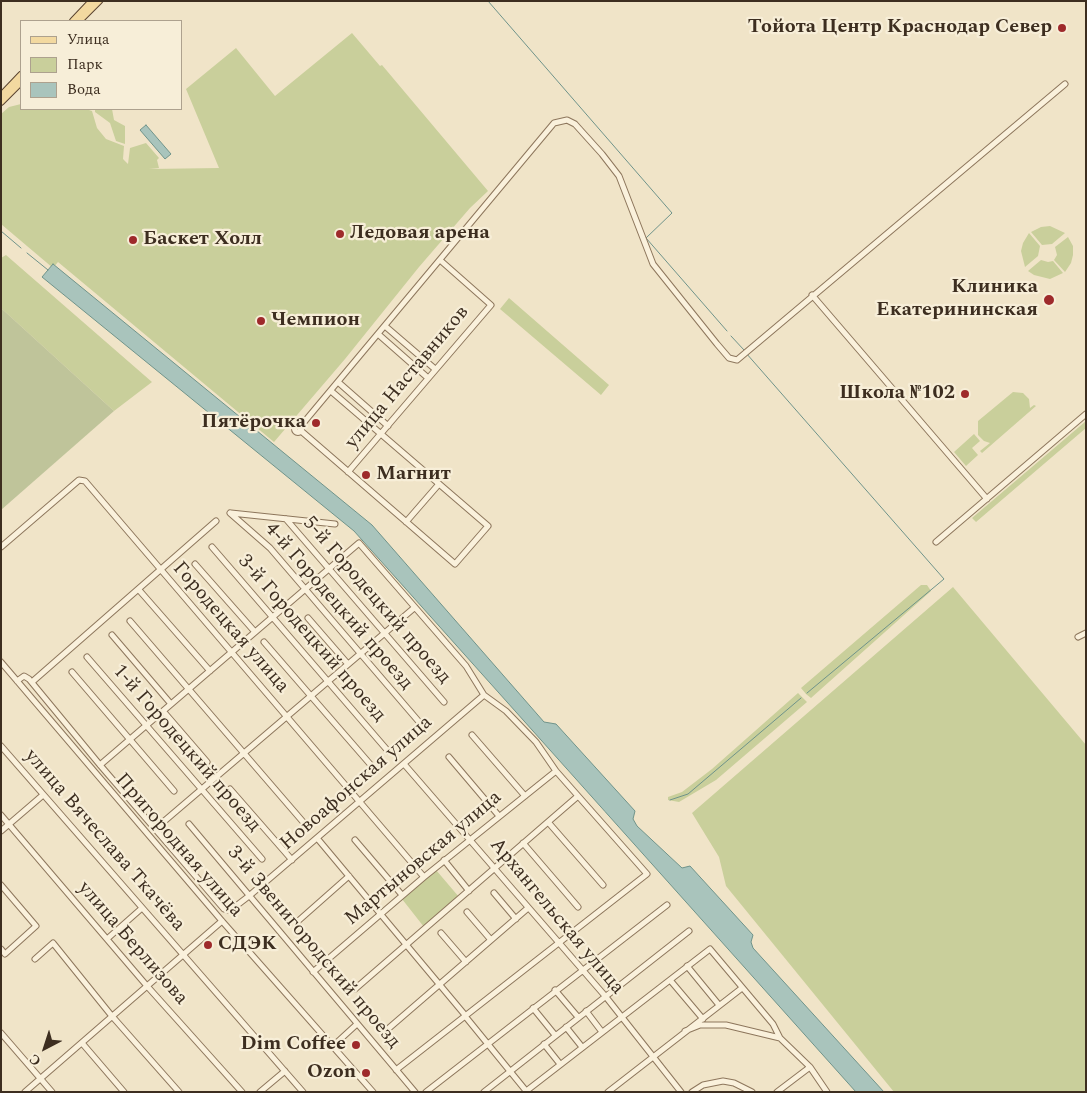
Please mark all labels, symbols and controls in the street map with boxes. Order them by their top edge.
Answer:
place label: Тойота Центр Краснодар Север [748,16,1052,40]
legend [20,20,182,110]
marker: Тойота Центр Краснодар Север [1056,22,1068,34]
text: Улица [67,28,109,51]
text: Парк [67,53,103,76]
text: Вода [67,78,101,101]
place label: Ледовая арена [350,222,490,246]
place label: Баскет Холл [143,228,262,252]
marker: Ледовая арена [334,228,346,240]
marker: Баскет Холл [127,234,139,246]
place label: Клиника Екатерининская [876,276,1038,323]
marker: Клиника Екатерининская [1042,293,1056,307]
street label: улица Наставников [341,302,475,454]
place label: Чемпион [271,309,360,333]
marker: Чемпион [255,315,267,327]
place label: Школа №102 [839,382,955,406]
marker: Школа №102 [959,388,971,400]
place label: Пятёрочка [201,411,306,435]
marker: Пятёрочка [310,417,322,429]
place label: Магнит [376,463,451,487]
marker: Магнит [360,469,372,481]
street label: 5-й Городецкий проезд [297,512,455,690]
street label: 4-й Городецкий проезд [259,518,417,696]
street label: 3-й Городецкий проезд [232,550,390,728]
street label: Городецкая улица [166,557,294,699]
street label: 1-й Городецкий проезд [107,660,265,838]
street label: Новоафонская улица [276,711,438,857]
street label: улица Вячеслава Ткачёва [18,745,190,937]
street label: Пригородная улица [109,769,247,923]
street label: Мартыновская улица [341,786,507,932]
street label: Архангельская улица [484,834,628,1000]
street label: 3-й Звенигородский проезд [221,842,405,1054]
street label: улица Берлизова [72,877,192,1011]
place label: СДЭК [218,933,277,957]
marker: СДЭК [202,939,214,951]
north arrow [20,1023,70,1073]
place label: Dim Coffee [240,1033,346,1057]
marker: Dim Coffee [350,1039,362,1051]
text: С [24,1049,46,1071]
place label: Ozon [307,1061,356,1085]
marker: Ozon [360,1067,372,1079]

